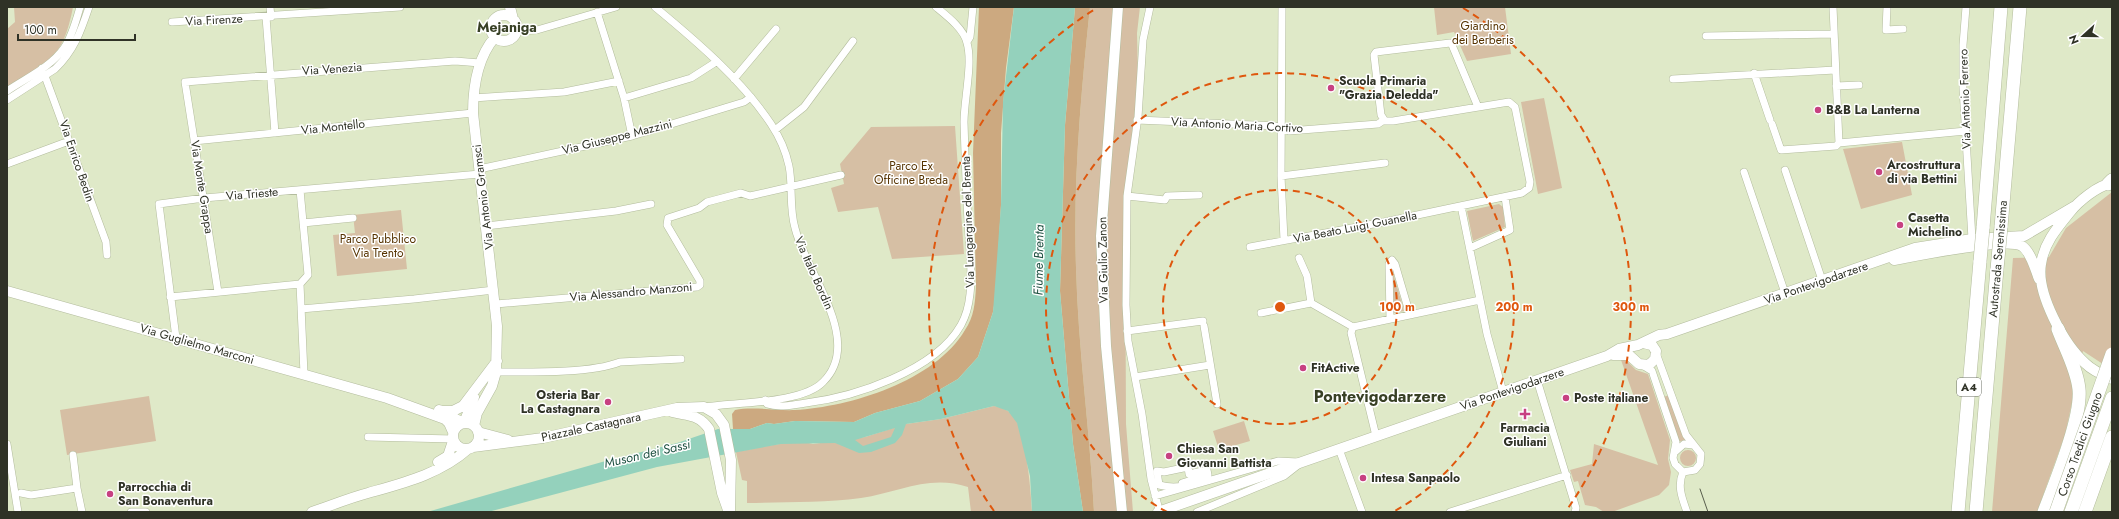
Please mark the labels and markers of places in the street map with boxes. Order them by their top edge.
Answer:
place label: Scuola Primaria "Grazia Deledda" [1339,72,1439,104]
marker: Scuola Primaria "Grazia Deledda" [1326,83,1336,93]
place label: B&B La Lanterna [1826,101,1920,119]
marker: B&B La Lanterna [1813,105,1823,115]
place label: Arcostruttura di via Bettini [1886,156,1961,188]
marker: Arcostruttura di via Bettini [1874,167,1884,177]
place label: Casetta Michelino [1908,209,1962,241]
marker: Casetta Michelino [1895,220,1905,230]
centre of rings [1273,300,1287,314]
place label: FitActive [1311,359,1360,377]
marker: FitActive [1298,363,1308,373]
place label: Osteria Bar La Castagnara [521,386,600,418]
place label: Poste italiane [1574,389,1648,407]
marker: Poste italiane [1561,393,1571,403]
marker: Osteria Bar La Castagnara [603,397,613,407]
marker: Farmacia Giuliani [1520,409,1530,419]
place label: Farmacia Giuliani [1500,419,1550,451]
place label: Chiesa San Giovanni Battista [1177,440,1272,472]
marker: Chiesa San Giovanni Battista [1164,451,1174,461]
place label: Intesa Sanpaolo [1371,469,1460,487]
marker: Intesa Sanpaolo [1358,473,1368,483]
place label: Parrocchia di San Bonaventura [118,478,213,510]
marker: Parrocchia di San Bonaventura [105,489,115,499]

